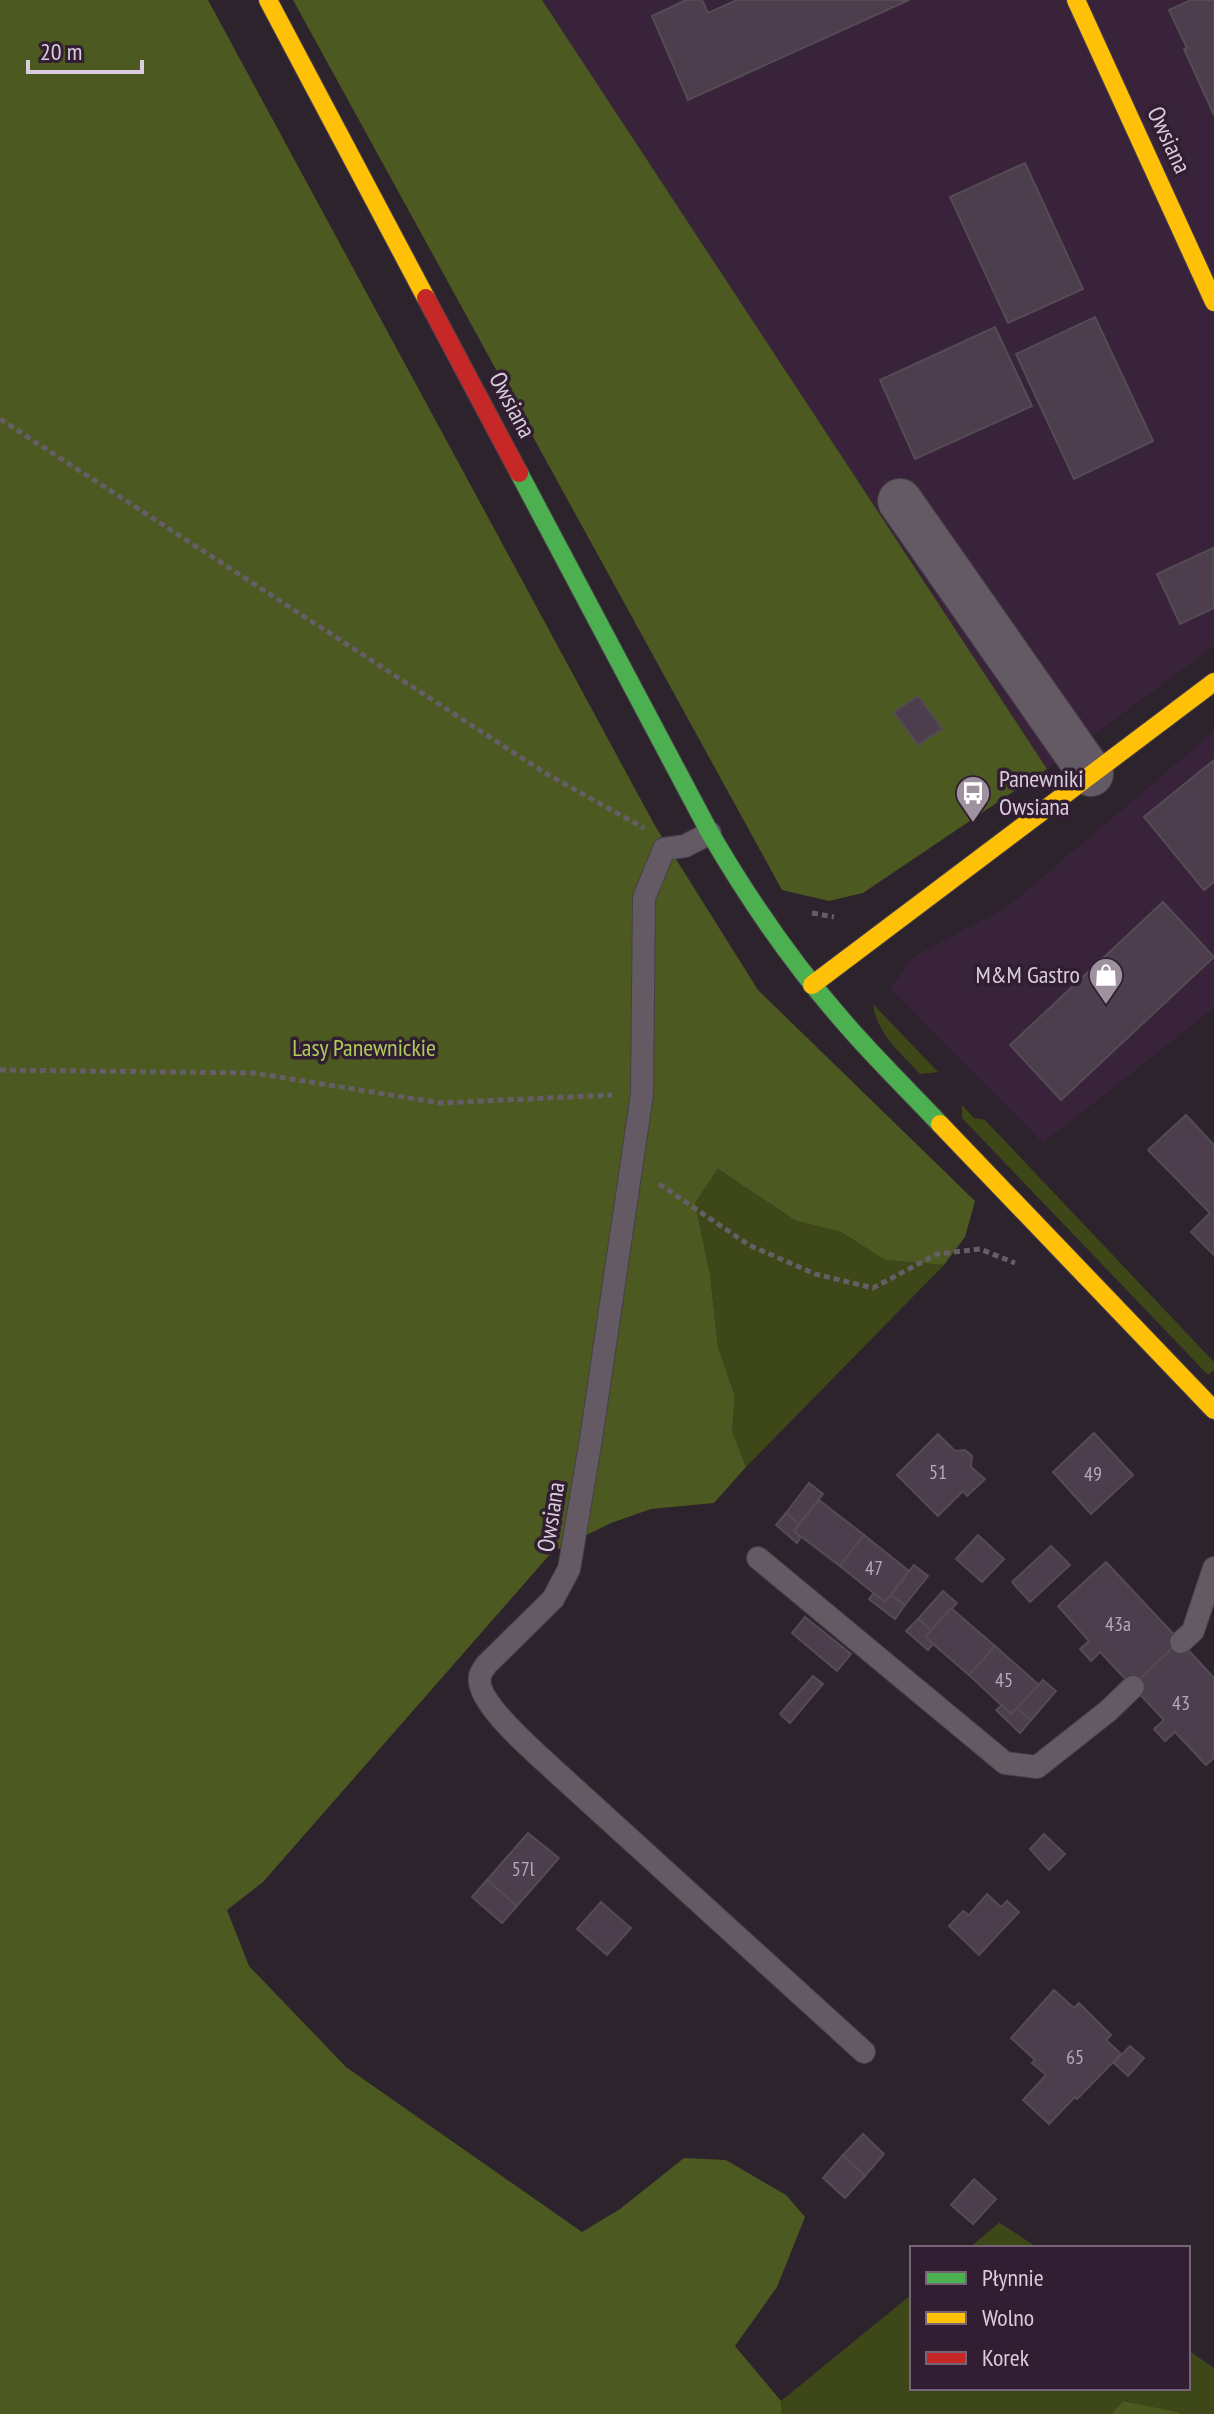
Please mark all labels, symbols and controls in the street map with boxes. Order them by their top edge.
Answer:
scale bar [28,24,142,74]
text: 20 m [40,36,82,67]
street label: Owsiana [1141,101,1198,178]
street label: Owsiana [482,366,543,443]
place label: Panewniki Owsiana [999,763,1083,822]
bus stop icon: Panewniki Owsiana [954,774,992,824]
shop icon: M&M Gastro [1087,956,1125,1006]
place label: M&M Gastro [976,959,1080,990]
park label: Lasy Panewnickie [292,1032,436,1063]
house number: 51 [929,1459,947,1485]
house number: 49 [1084,1461,1102,1487]
street label: Owsiana [530,1480,571,1554]
house number: 47 [865,1555,883,1581]
house number: 43a [1105,1611,1131,1637]
house number: 45 [995,1667,1013,1693]
house number: 43 [1172,1690,1190,1716]
house number: 57l [512,1856,535,1882]
house number: 65 [1066,2044,1084,2070]
legend [910,2246,1190,2390]
text: Płynnie [982,2262,1044,2293]
text: Wolno [982,2302,1034,2333]
text: Korek [982,2342,1030,2373]

